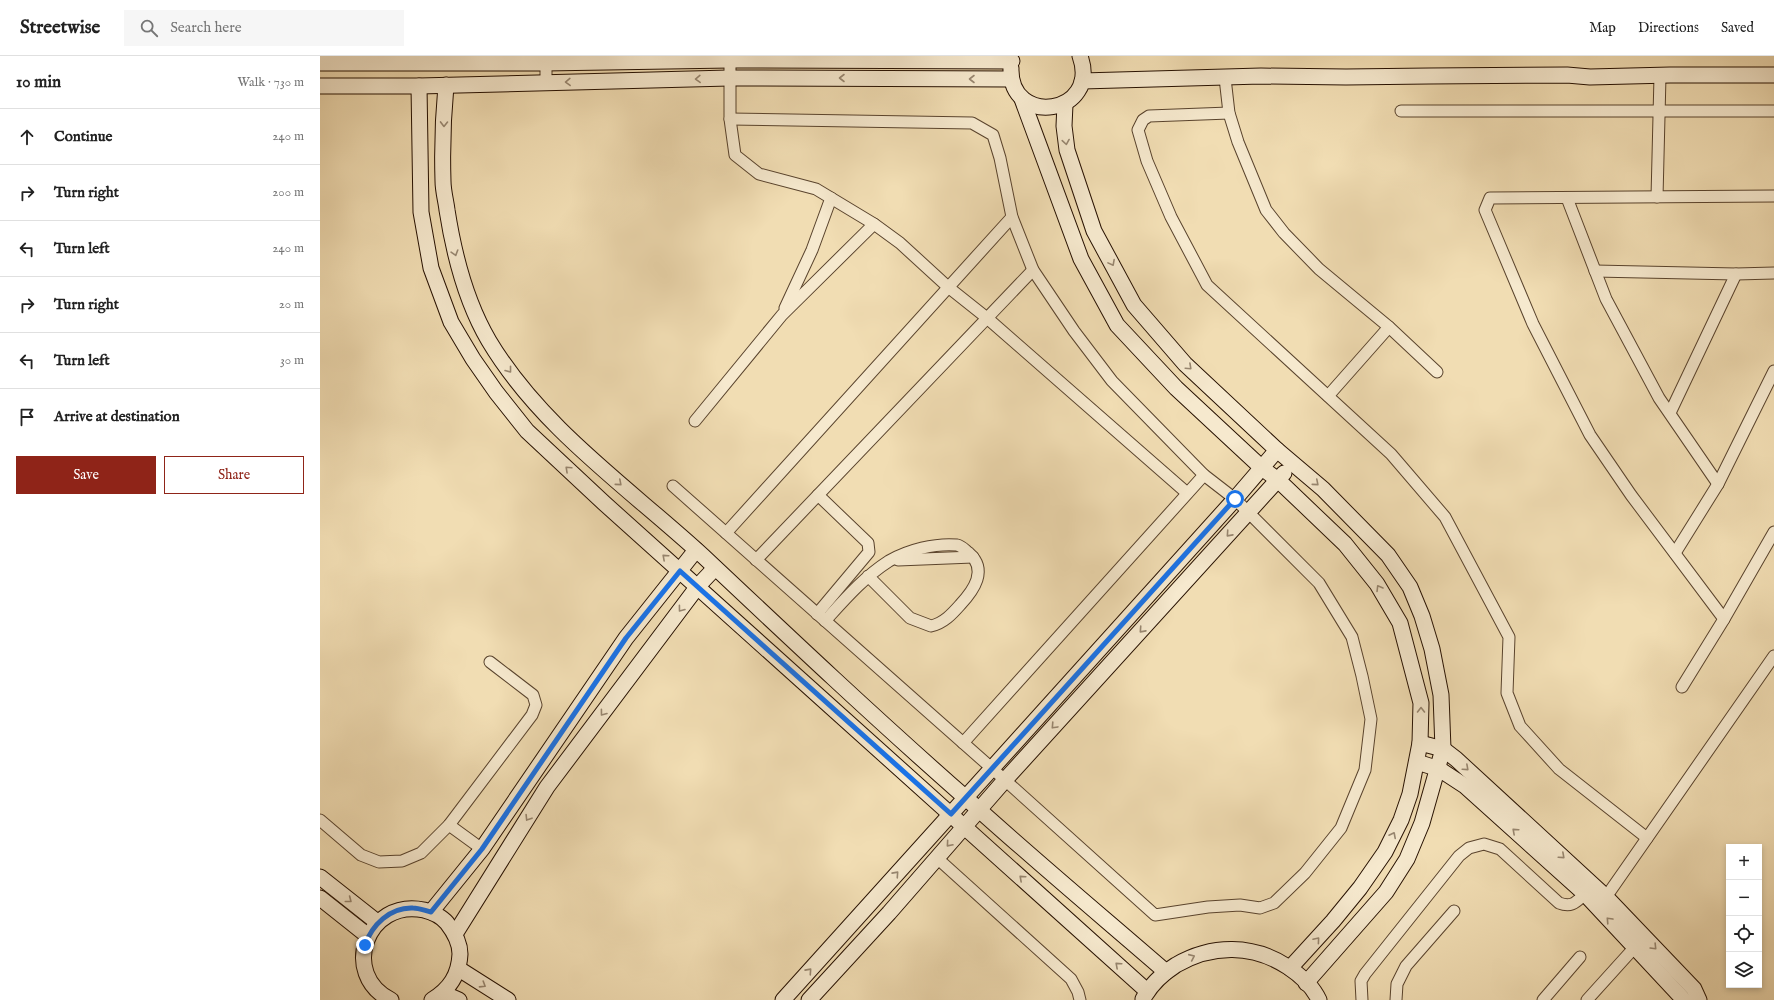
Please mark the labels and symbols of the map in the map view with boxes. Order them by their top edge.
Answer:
one-way arrow [839,74,845,82]
one-way arrow [695,75,701,83]
one-way arrow [969,75,975,83]
one-way arrow [565,78,571,86]
one-way arrow [440,121,448,127]
one-way arrow [1061,139,1070,145]
one-way arrow [450,249,459,256]
one-way arrow [1107,259,1114,267]
one-way arrow [1184,362,1192,370]
one-way arrow [504,366,511,373]
one-way arrow [565,467,573,474]
one-way arrow [615,478,622,485]
one-way arrow [1311,479,1318,486]
route start [1226,490,1244,508]
one-way arrow [1226,529,1234,537]
one-way arrow [662,554,669,561]
one-way arrow [1376,585,1384,592]
one-way arrow [679,604,686,611]
one-way arrow [1140,626,1147,633]
one-way arrow [1417,707,1425,713]
one-way arrow [601,708,608,715]
one-way arrow [1051,721,1059,729]
one-way arrow [1461,763,1469,771]
one-way arrow [525,814,532,821]
one-way arrow [1512,828,1520,836]
one-way arrow [1388,832,1396,839]
one-way arrow [946,839,954,847]
one-way arrow [1557,851,1565,859]
one-way arrow [891,872,898,879]
one-way arrow [1019,875,1026,882]
one-way arrow [344,895,351,902]
one-way arrow [1607,918,1614,925]
route end [356,936,374,954]
one-way arrow [1312,937,1319,945]
one-way arrow [1649,942,1657,950]
one-way arrow [1187,954,1195,962]
one-way arrow [1115,962,1123,970]
one-way arrow [804,968,812,976]
one-way arrow [479,980,486,987]

